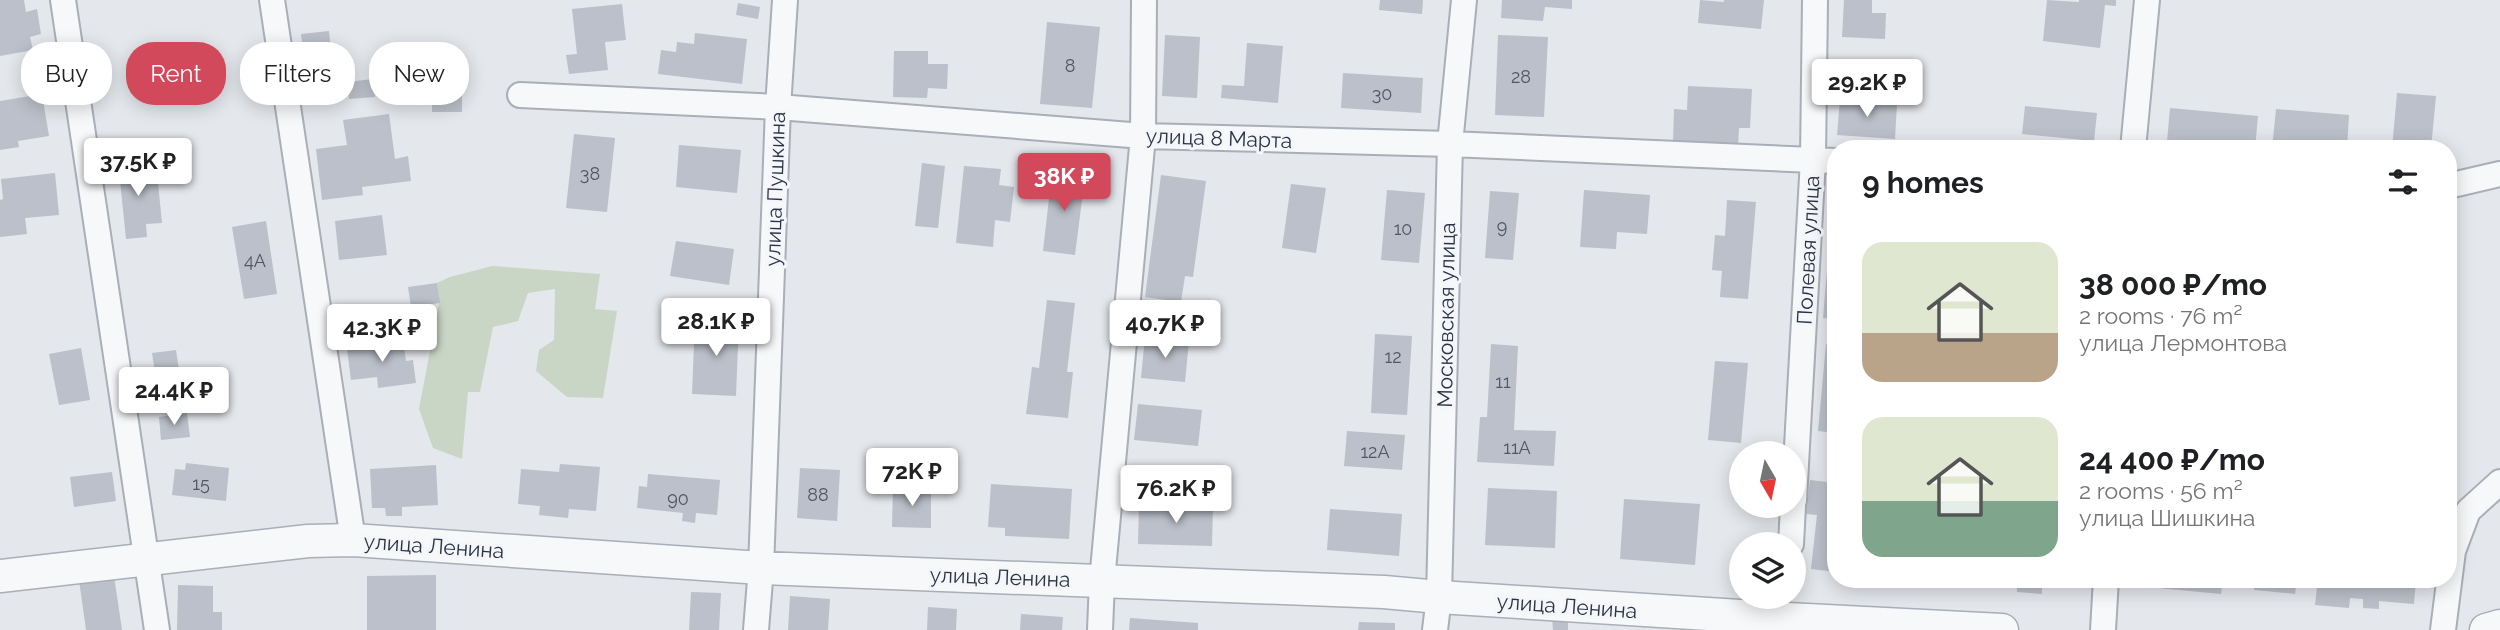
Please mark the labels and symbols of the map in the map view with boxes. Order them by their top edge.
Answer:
house number: 8 [1065,55,1075,76]
pin: 29.2K ₽ [1802,60,1932,119]
house number: 28 [1511,66,1531,87]
house number: 30 [1372,83,1392,104]
street label: улица Пушкина [760,111,790,267]
street label: улица 8 Марта [1145,123,1293,153]
pin: 37.5K ₽ [73,138,203,198]
pin: 38K ₽ [1015,154,1113,213]
house number: 38 [580,163,600,184]
street label: Полевая улица [1792,175,1824,325]
house number: 9 [1497,216,1507,237]
house number: 10 [1394,218,1412,239]
street label: Московская улица [1432,222,1460,408]
house number: 4А [244,250,266,271]
pin: 28.1K ₽ [651,298,781,358]
pin: 40.7K ₽ [1100,300,1230,360]
pin: 42.3K ₽ [317,304,447,364]
house number: 12 [1384,346,1402,367]
pin: 24.4K ₽ [109,368,239,427]
house number: 11 [1495,371,1511,392]
house number: 11А [1503,437,1531,458]
house number: 12А [1360,441,1390,462]
north arrow [1729,441,1806,518]
pin: 72K ₽ [863,448,961,508]
pin: 76.2K ₽ [1111,466,1241,525]
house number: 15 [192,473,210,494]
house number: 88 [807,484,829,505]
house number: 90 [667,488,689,509]
street label: улица Ленина [363,529,505,563]
street label: улица Ленина [929,562,1071,592]
street label: улица Ленина [1496,589,1638,623]

